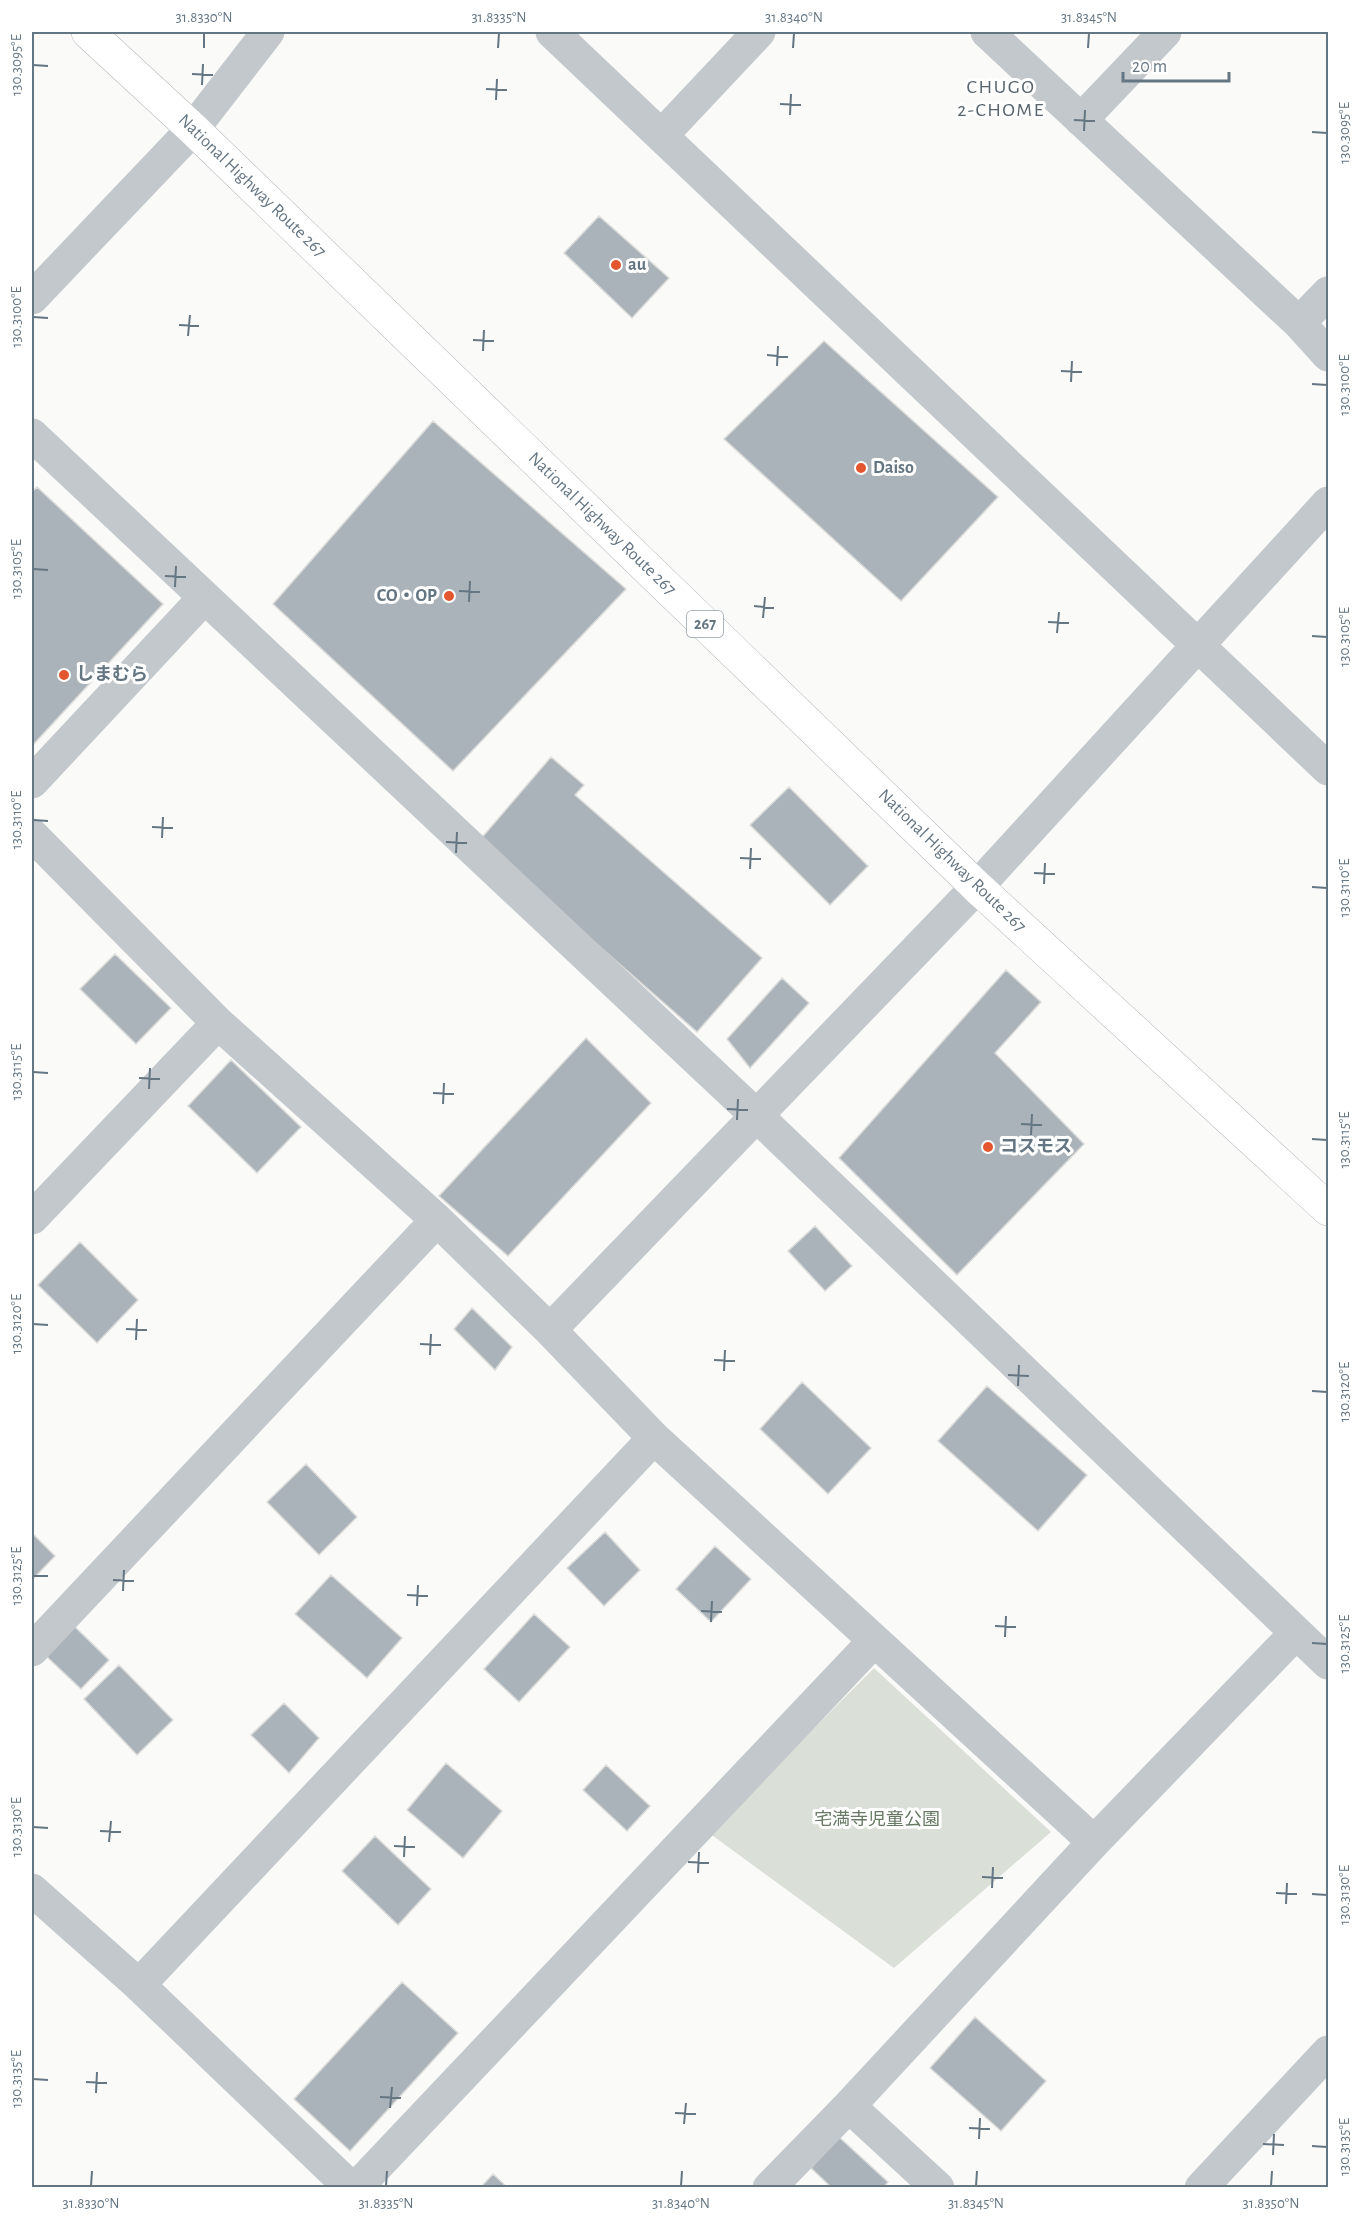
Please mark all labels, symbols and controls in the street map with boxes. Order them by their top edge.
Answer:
text: 31.8330°N [176,10,232,25]
text: 31.8335°N [471,10,527,25]
text: 31.8340°N [765,10,823,25]
text: 31.8345°N [1061,10,1117,25]
text: 130.3095°E [9,34,24,96]
scale bar [1123,45,1230,83]
text: 20 m [1132,58,1167,76]
district label: CHUGO 2-CHOME [957,77,1045,120]
text: 130.3095°E [1337,102,1352,164]
street label: National Highway Route 267 [175,111,329,261]
place label: au [628,256,647,274]
marker: au [609,258,623,272]
text: 130.3100°E [9,286,24,348]
text: 130.3100°E [1337,354,1352,416]
street label: National Highway Route 267 [525,449,679,599]
place label: Daiso [873,459,914,477]
marker: Daiso [854,461,868,475]
text: 130.3105°E [9,539,24,599]
place label: CO・OP [377,587,437,605]
marker: CO・OP [442,589,456,603]
text: 130.3105°E [1337,607,1352,667]
road number: 267 [687,611,723,637]
place label: しまむら [76,664,148,684]
marker: しまむら [57,668,71,682]
street label: National Highway Route 267 [875,786,1029,936]
text: 130.3110°E [9,791,24,849]
text: 130.3110°E [1337,859,1352,917]
text: 130.3115°E [9,1043,24,1101]
text: 130.3115°E [1337,1111,1352,1169]
place label: コスモス [1000,1138,1072,1156]
marker: コスモス [981,1140,995,1154]
text: 130.3120°E [9,1294,24,1354]
text: 130.3120°E [1337,1362,1352,1422]
text: 130.3125°E [9,1547,24,1605]
text: 130.3125°E [1337,1615,1352,1673]
text: 130.3130°E [9,1797,24,1857]
park label: 宅満寺児童公園 [814,1810,940,1829]
text: 130.3130°E [1337,1865,1352,1925]
text: 130.3135°E [9,2050,24,2108]
text: 130.3135°E [1337,2118,1352,2176]
text: 31.8330°N [63,2196,119,2211]
text: 31.8335°N [358,2196,414,2211]
text: 31.8340°N [652,2196,710,2211]
text: 31.8345°N [948,2196,1004,2211]
text: 31.8350°N [1243,2196,1299,2211]

